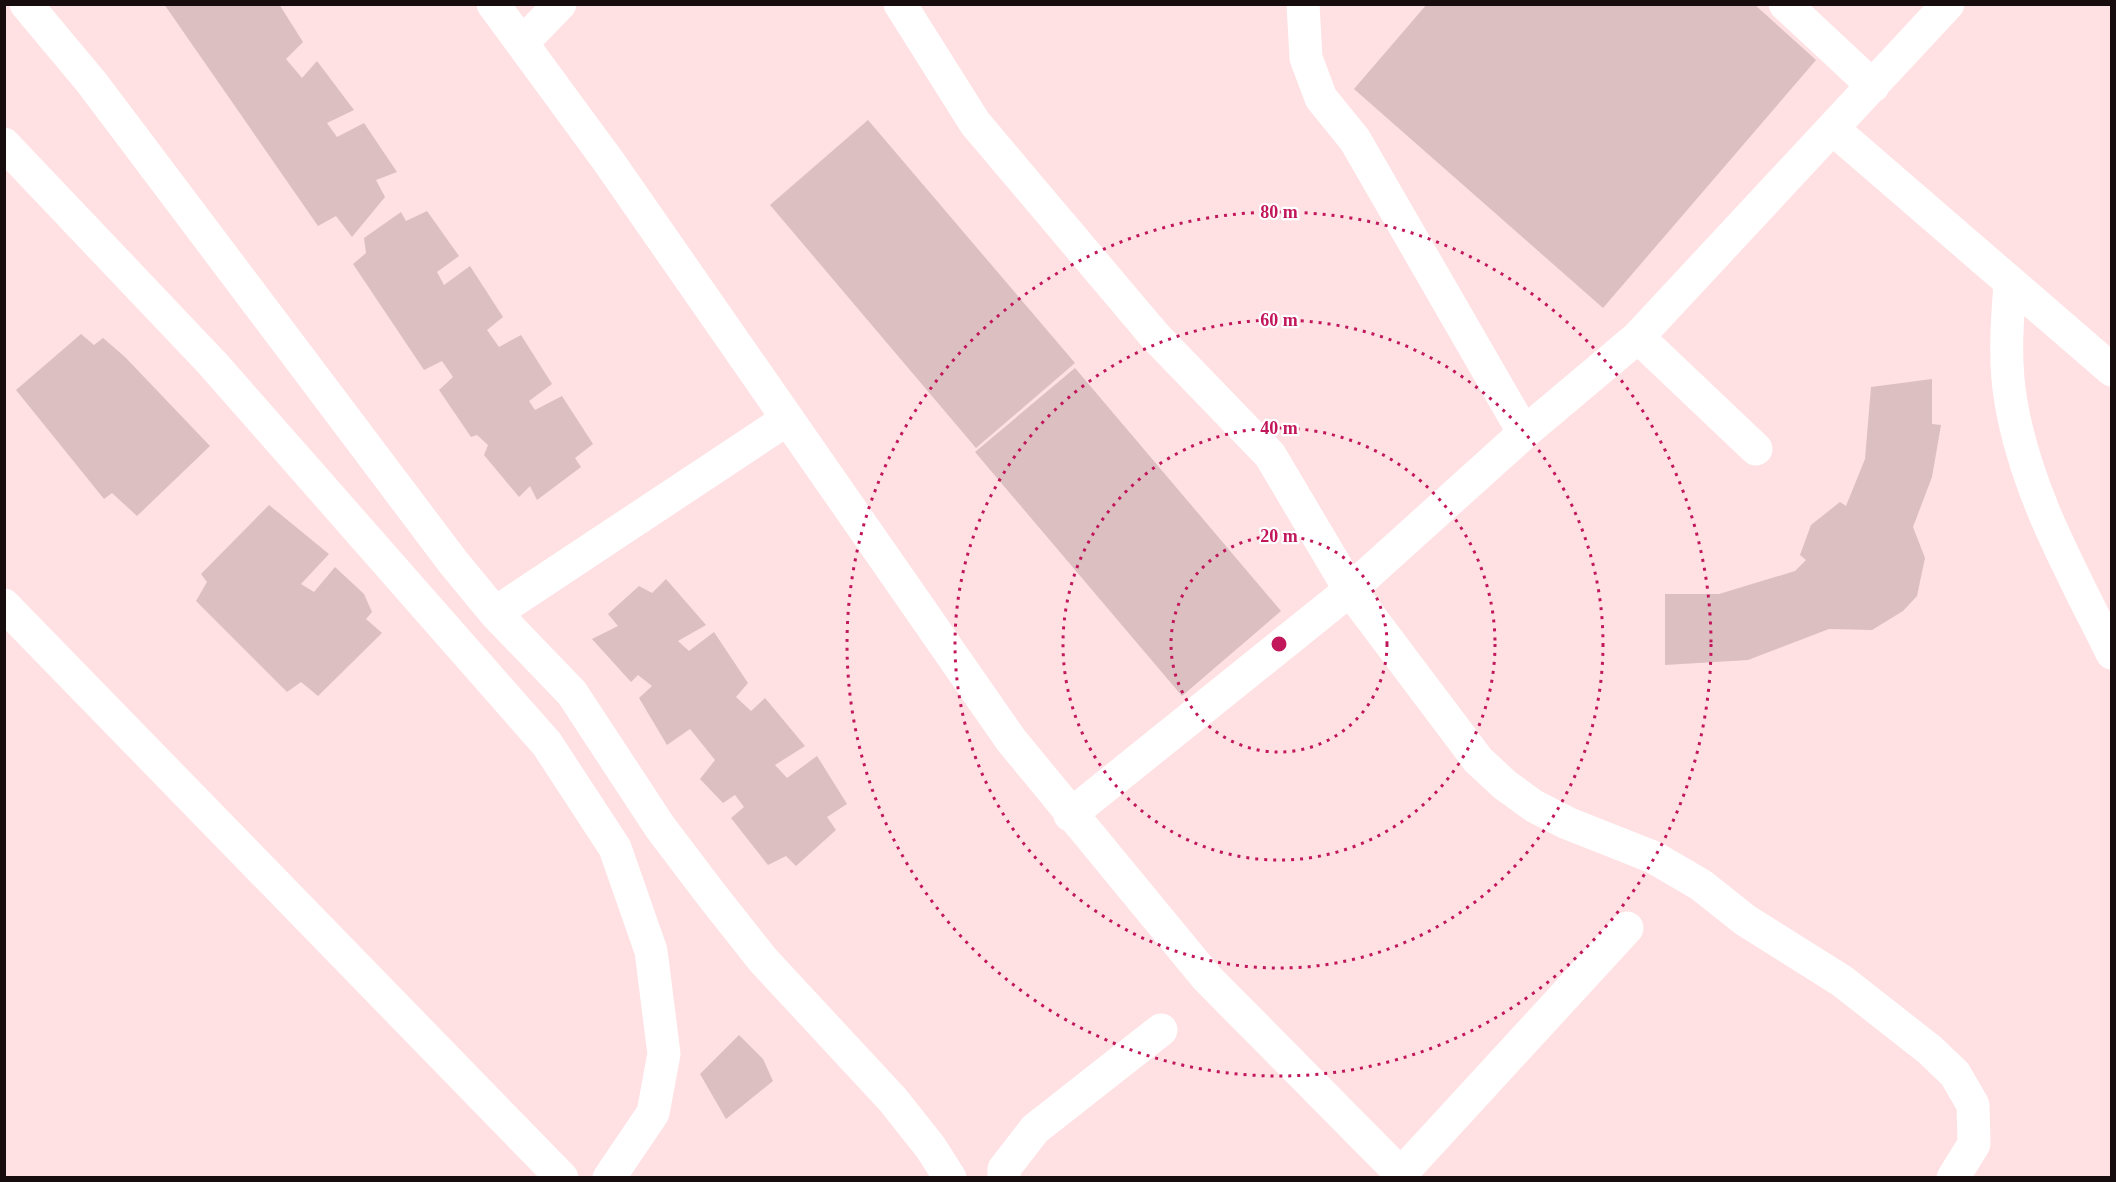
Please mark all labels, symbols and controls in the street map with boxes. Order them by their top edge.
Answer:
text: 80 m [1260,202,1298,222]
text: 60 m [1260,310,1298,330]
text: 40 m [1260,418,1298,438]
text: 20 m [1260,526,1298,546]
centre of rings [1269,634,1289,654]

